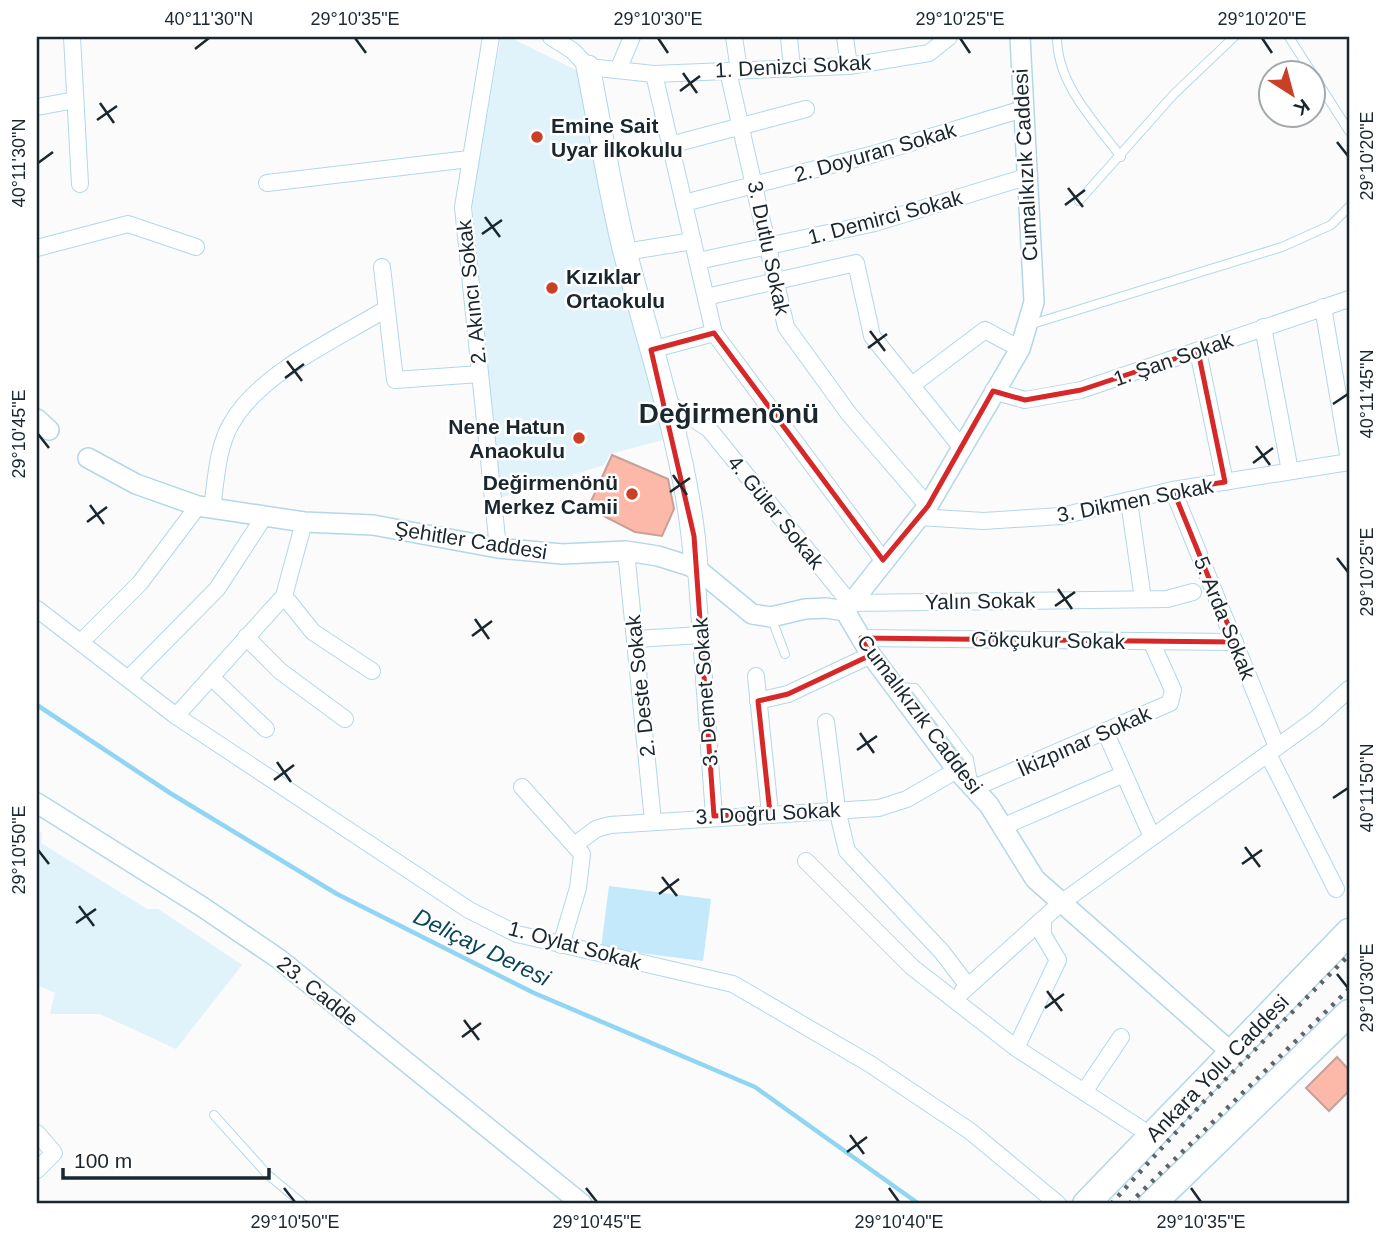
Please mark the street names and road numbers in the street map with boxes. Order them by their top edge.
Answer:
street label: 1. Denizci Sokak [714,50,872,82]
street label: Cumalıkızık Caddesi [1008,68,1042,262]
street label: 2. Doyuran Sokak [792,118,959,186]
street label: 3. Dutlu Sokak [744,179,795,318]
street label: 1. Demirci Sokak [805,185,965,249]
street label: 2. Akıncı Sokak [452,218,490,365]
street label: 1. Şan Sokak [1110,328,1236,390]
street label: 4. Güler Sokak [723,451,829,574]
street label: 3. Dikmen Sokak [1055,473,1216,526]
street label: Şehitler Caddesi [393,517,549,563]
street label: 5. Arda Sokak [1190,553,1260,683]
street label: Yalın Sokak [925,589,1036,613]
street label: 2. Deste Sokak [621,613,659,758]
street label: 3. Demet Sokak [688,616,722,767]
street label: Gökçukur Sokak [971,627,1126,653]
street label: Cumalıkızık Caddesi [853,630,987,798]
street label: İkizpınar Sokak [1014,701,1155,781]
street label: 3. Doğru Sokak [695,798,841,828]
street label: 1. Oylat Sokak [506,916,644,974]
street label: 23. Cadde [273,952,363,1030]
street label: Ankara Yolu Caddesi [1141,990,1293,1146]

